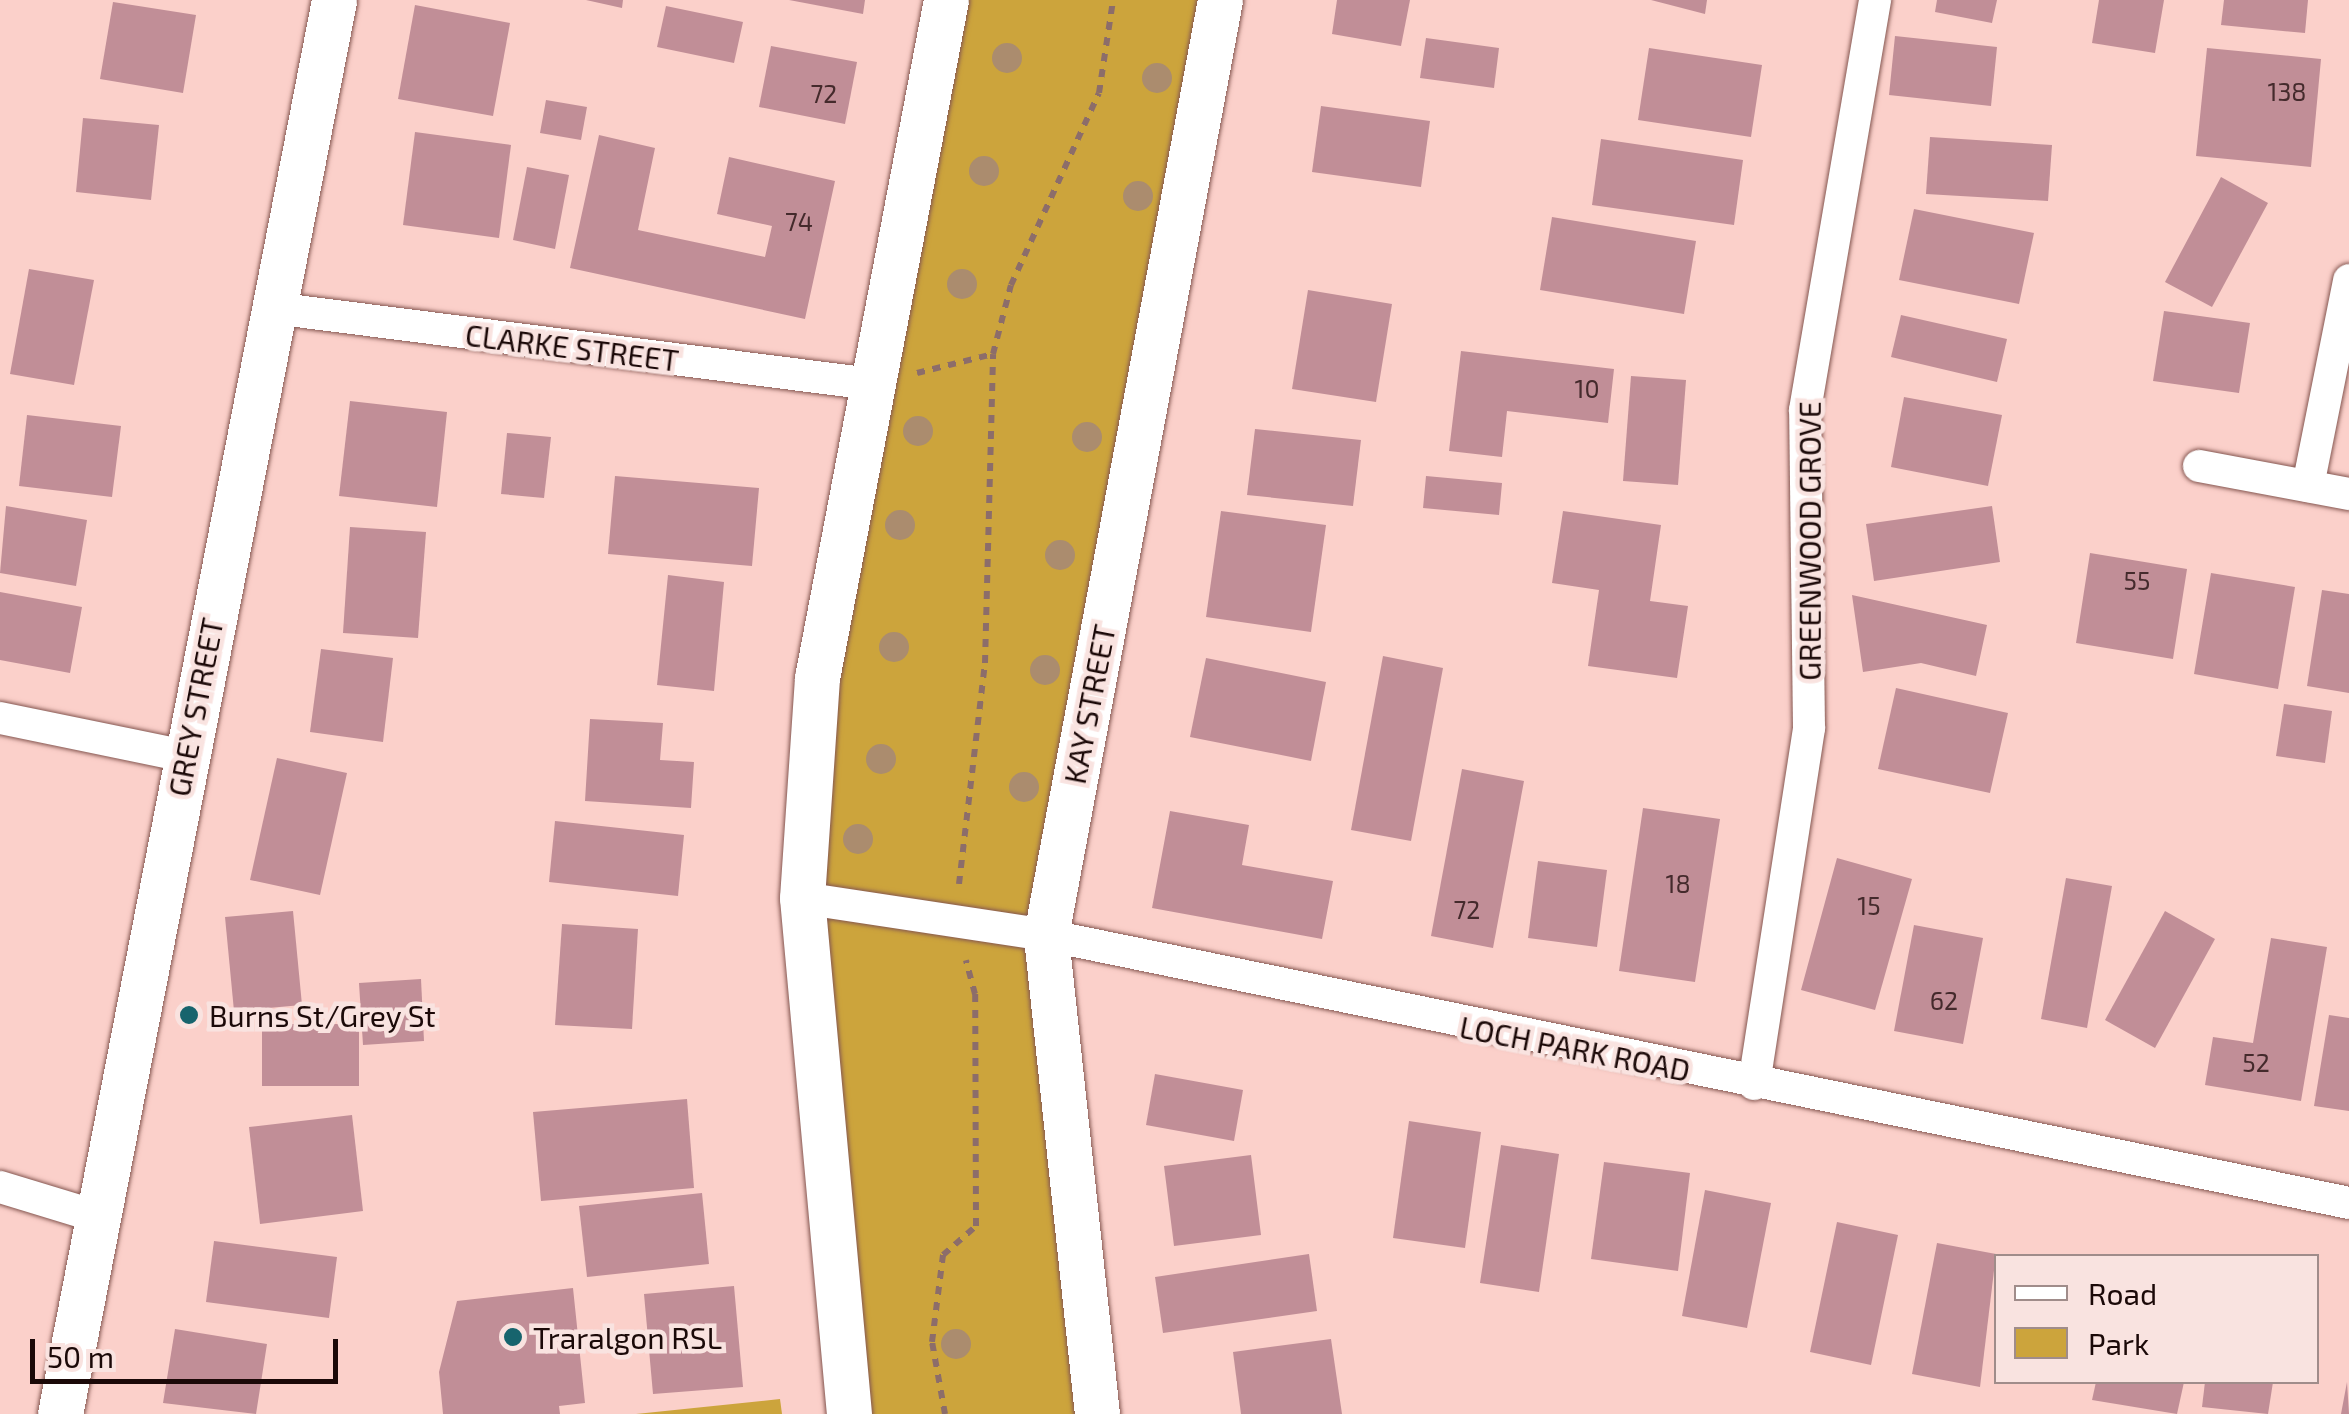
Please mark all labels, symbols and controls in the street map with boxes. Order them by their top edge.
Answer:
house number: 138 [2267,76,2307,106]
house number: 72 [811,78,837,108]
house number: 74 [785,206,813,236]
street label: CLARKE STREET [463,316,681,378]
house number: 10 [1574,373,1600,403]
street label: GREENWOOD GROVE [1791,401,1827,681]
house number: 55 [2124,565,2150,595]
street label: GREY STREET [160,614,230,800]
street label: KAY STREET [1056,621,1122,787]
house number: 18 [1665,868,1691,898]
house number: 15 [1857,890,1881,920]
house number: 72 [1454,894,1480,924]
house number: 62 [1930,985,1958,1015]
place label: Burns St/Grey St [209,997,436,1033]
marker: Burns St/Grey St [178,1004,200,1026]
street label: LOCH PARK ROAD [1457,1008,1693,1088]
house number: 52 [2242,1047,2270,1077]
legend [1994,1254,2319,1384]
text: Road [2088,1275,2157,1311]
scale bar [35,1319,342,1381]
place label: Traralgon RSL [533,1319,722,1355]
text: Park [2088,1325,2149,1361]
marker: Traralgon RSL [502,1326,524,1348]
text: 50 m [47,1338,114,1374]

